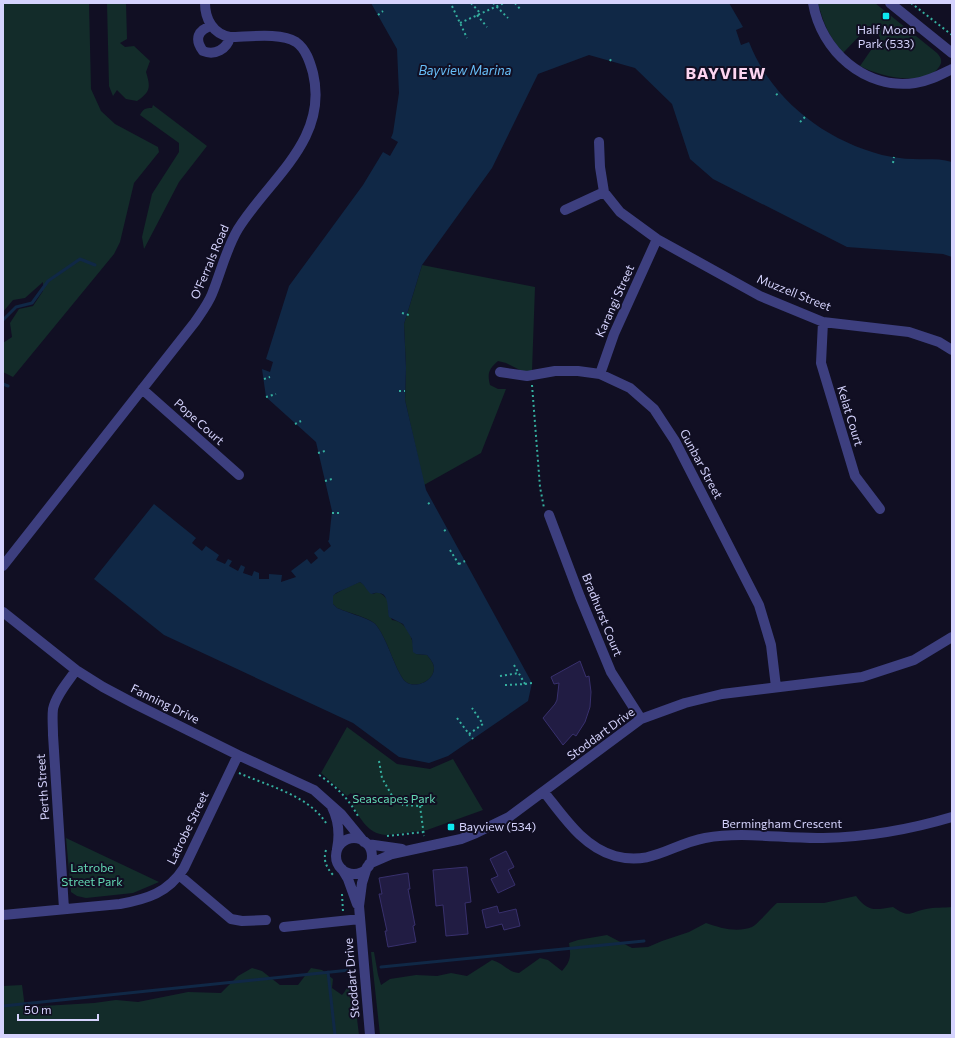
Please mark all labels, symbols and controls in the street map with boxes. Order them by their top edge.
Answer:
marker: Half Moon Park (533) [881,11,891,21]
place label: Half Moon Park (533) [857,22,915,50]
water label: Bayview Marina [418,62,512,78]
district label: BAYVIEW [686,63,767,82]
street label: O'Ferrals Road [187,222,231,301]
street label: Karangi Street [592,262,636,339]
street label: Muzzell Street [755,271,834,313]
street label: Kelat Court [835,384,867,448]
street label: Pope Court [172,395,227,447]
street label: Gunbar Street [678,426,726,501]
street label: Bradhurst Court [580,571,626,658]
street label: Fanning Drive [129,680,202,726]
street label: Stoddart Drive [564,704,637,762]
street label: Perth Street [33,753,51,821]
street label: Latrobe Street [163,789,211,866]
park label: Seascapes Park [352,791,436,805]
street label: Bermingham Crescent [722,816,842,830]
place label: Bayview (534) [459,819,536,833]
marker: Bayview (534) [446,822,456,832]
park label: Latrobe Street Park [61,860,123,888]
street label: Stoddart Drive [341,938,361,1019]
scale bar [18,996,98,1022]
text: 50 m [24,1002,52,1016]

